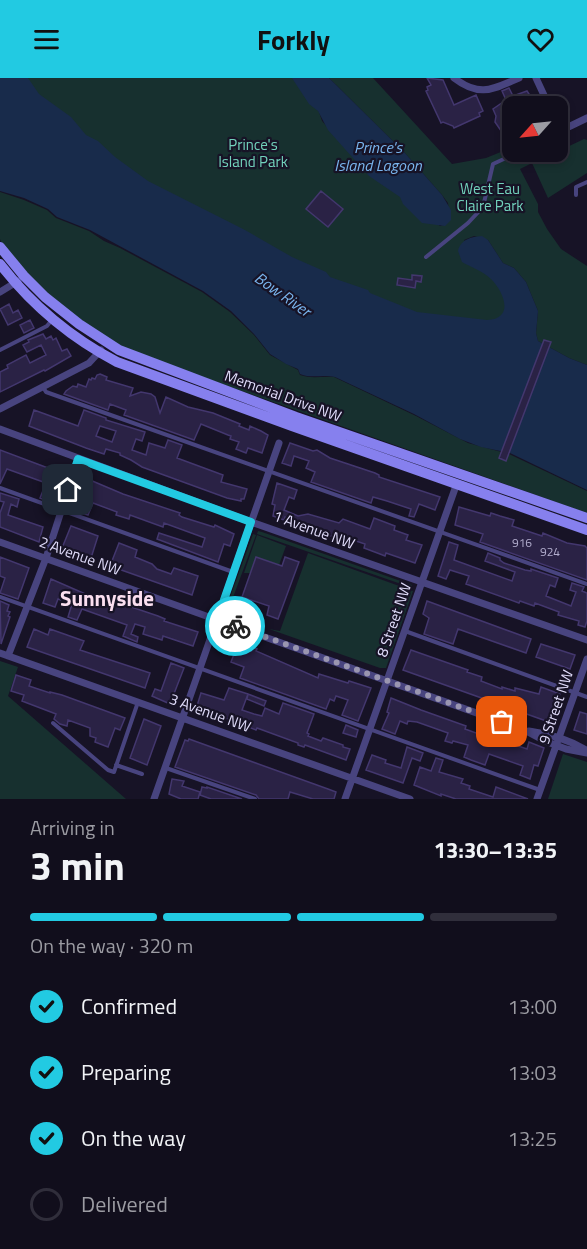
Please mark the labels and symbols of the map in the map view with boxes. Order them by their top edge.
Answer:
north arrow [502,96,568,162]
park label: Prince's Island Park [218,133,288,173]
water label: Prince's Island Lagoon [334,135,423,177]
park label: West Eau Claire Park [456,177,524,217]
water label: Bow River [250,266,318,323]
street label: Memorial Drive NW [222,364,345,427]
pin [42,464,93,515]
street label: 1 Avenue NW [270,504,358,555]
street label: 2 Avenue NW [36,530,124,581]
house number: 916 [512,533,532,552]
house number: 924 [540,542,560,561]
street label: 8 Street NW [370,580,417,660]
district label: Sunnyside [60,582,154,614]
courier [205,596,265,656]
street label: 9 Street NW [532,667,579,747]
street label: 3 Avenue NW [166,687,254,738]
pin [476,696,527,747]

